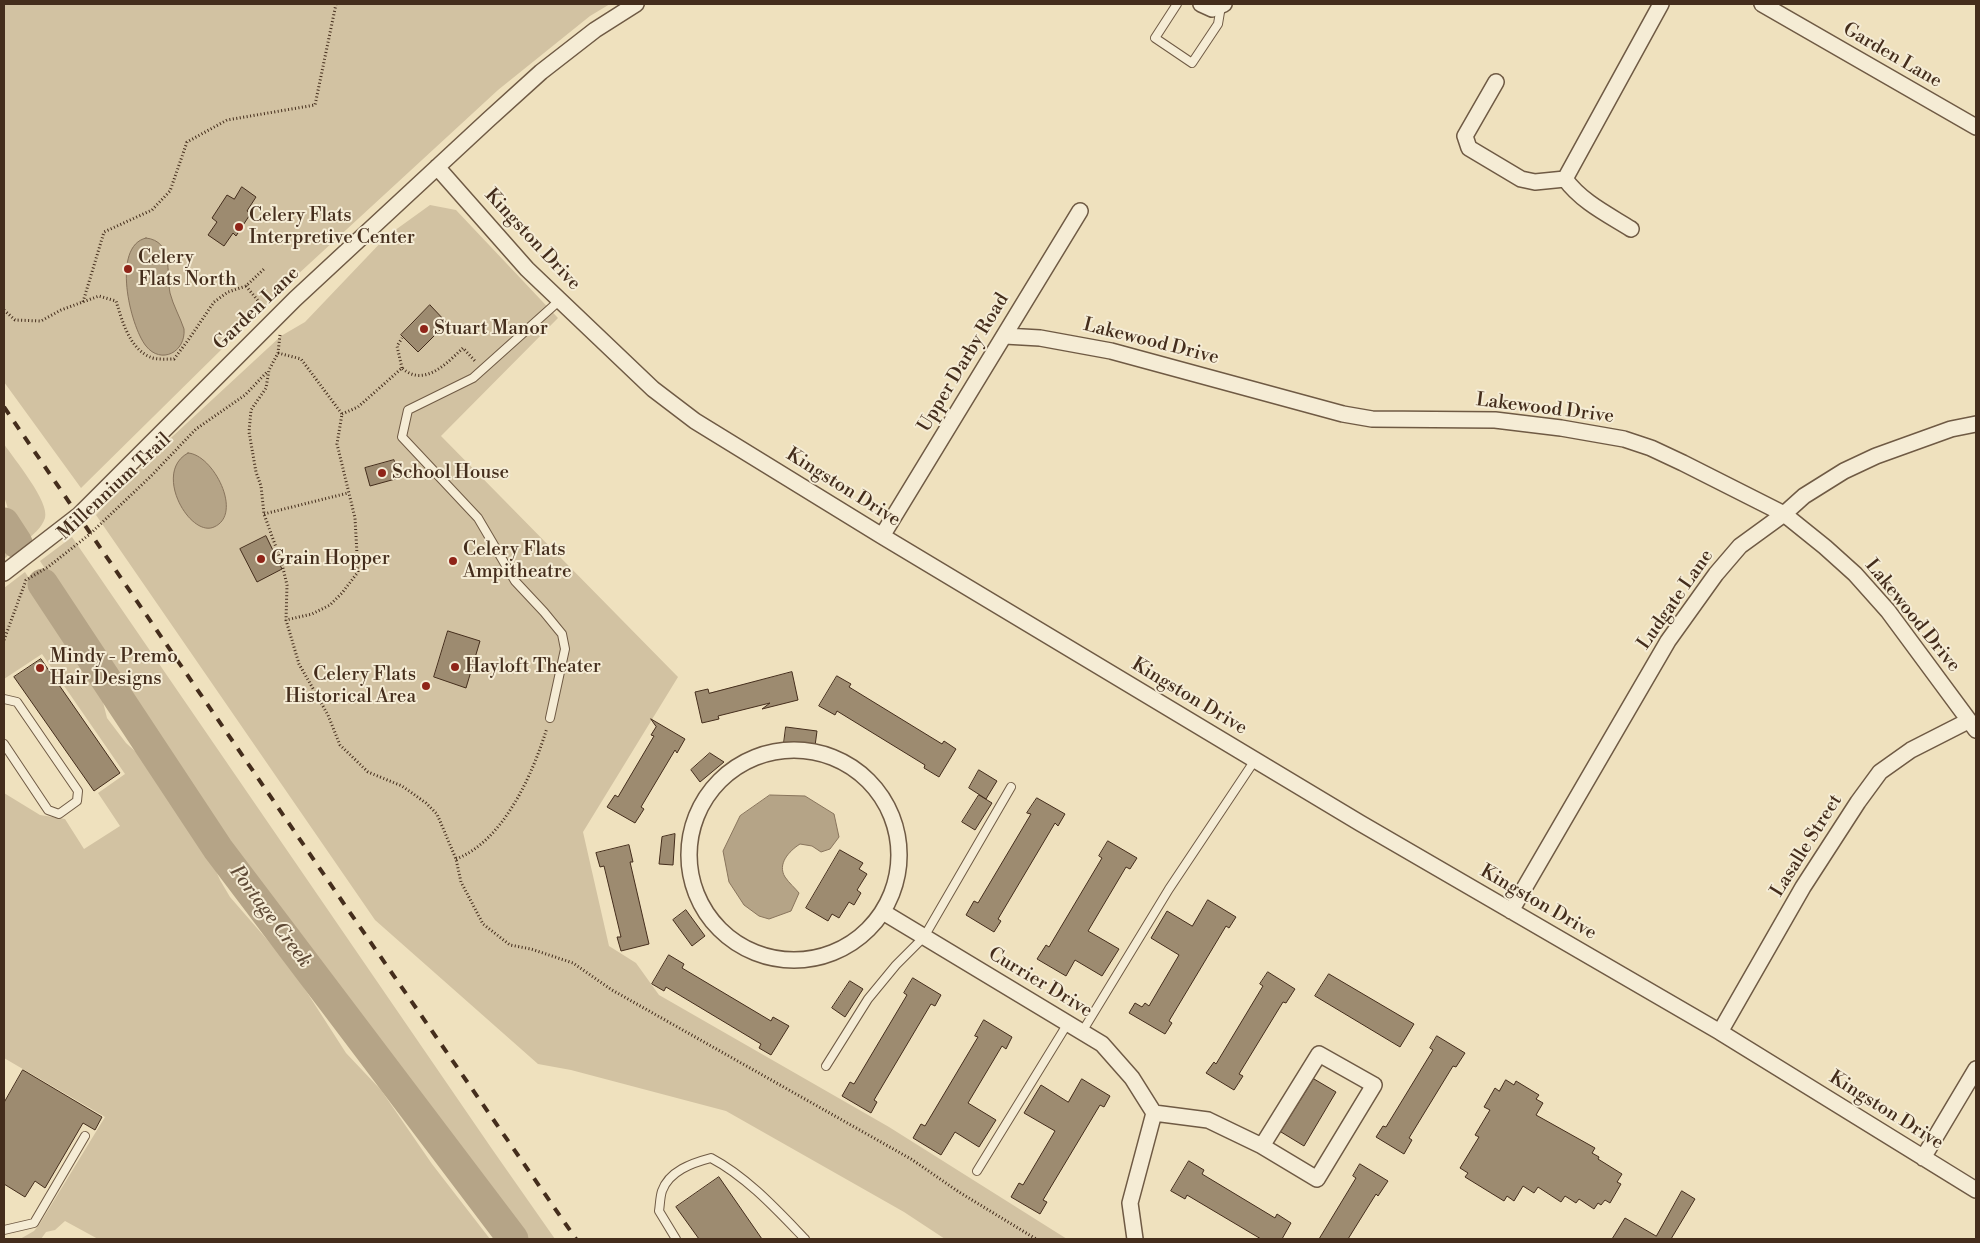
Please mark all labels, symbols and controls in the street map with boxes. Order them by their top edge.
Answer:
street label: Garden Lane [1838,19,1946,93]
street label: Kingston Drive [479,184,585,296]
place label: Celery Flats Interpretive Center [249,205,415,249]
marker: Celery Flats Interpretive Center [233,221,245,233]
place label: Celery Flats North [138,247,236,291]
street label: Garden Lane [209,262,305,356]
marker: Celery Flats North [122,263,134,275]
street label: Upper Darby Road [914,290,1014,436]
street label: Lakewood Drive [1081,314,1221,370]
place label: Stuart Manor [434,318,548,340]
marker: Stuart Manor [418,323,430,335]
street label: Lakewood Drive [1475,389,1615,429]
street label: Millennium Trail [54,429,176,545]
street label: Kingston Drive [782,444,904,532]
place label: School House [392,462,509,484]
marker: School House [376,467,388,479]
place label: Celery Flats Ampitheatre [463,539,571,583]
street label: Ludgate Lane [1633,546,1719,654]
place label: Grain Hopper [271,548,390,570]
marker: Grain Hopper [255,553,267,565]
marker: Celery Flats Ampitheatre [447,555,459,567]
street label: Lakewood Drive [1859,555,1965,677]
place label: Mindy - Premo Hair Designs [50,646,178,690]
street label: Kingston Drive [1127,654,1251,740]
place label: Hayloft Theater [465,656,601,678]
marker: Hayloft Theater [449,661,461,673]
marker: Mindy - Premo Hair Designs [34,662,46,674]
place label: Celery Flats Historical Area [285,664,416,708]
marker: Celery Flats Historical Area [420,680,432,692]
street label: Lasalle Street [1766,791,1848,901]
street label: Kingston Drive [1476,860,1600,946]
water label: Portage Creek [224,861,316,973]
street label: Currier Drive [984,943,1096,1023]
street label: Kingston Drive [1825,1067,1947,1155]

